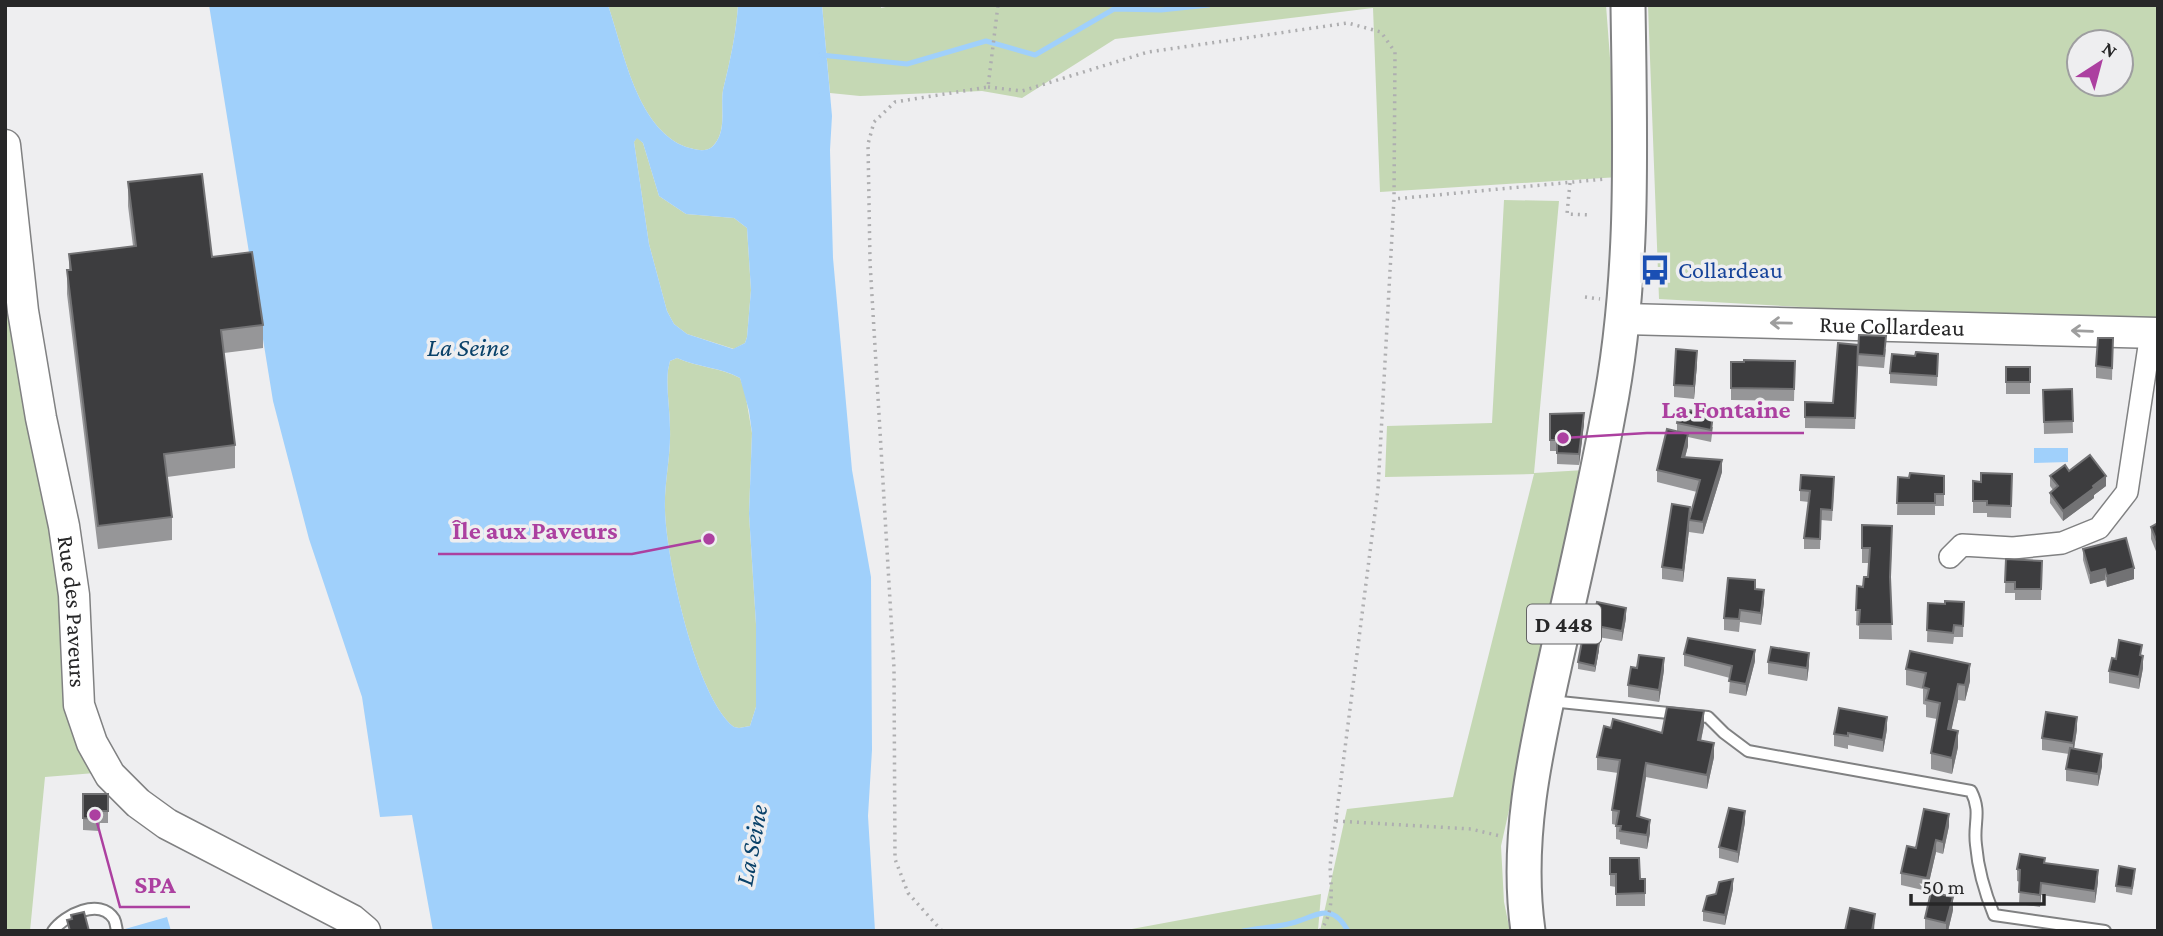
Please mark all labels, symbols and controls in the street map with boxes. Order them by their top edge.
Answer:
north arrow [2065,28,2135,98]
text: N [2098,37,2121,62]
bus stop icon: Collardeau [1638,253,1672,287]
place label: Collardeau [1678,256,1783,283]
street label: Rue Collardeau [1819,310,1965,341]
one-way arrow [1770,317,1793,330]
one-way arrow [2071,324,2094,338]
water label: La Seine [427,333,509,362]
callout: La Fontaine [1647,386,1804,433]
text: La Fontaine [1661,395,1791,424]
callout: Île aux Paveurs [438,507,632,554]
text: Île aux Paveurs [451,516,618,545]
street label: Rue des Paveurs [53,534,92,688]
road number: D 448 [1527,604,1601,644]
water label: La Seine [729,802,774,888]
callout: SPA [120,860,190,907]
scale bar [1911,862,2044,906]
text: SPA [134,870,176,899]
text: 50 m [1922,875,1965,899]

